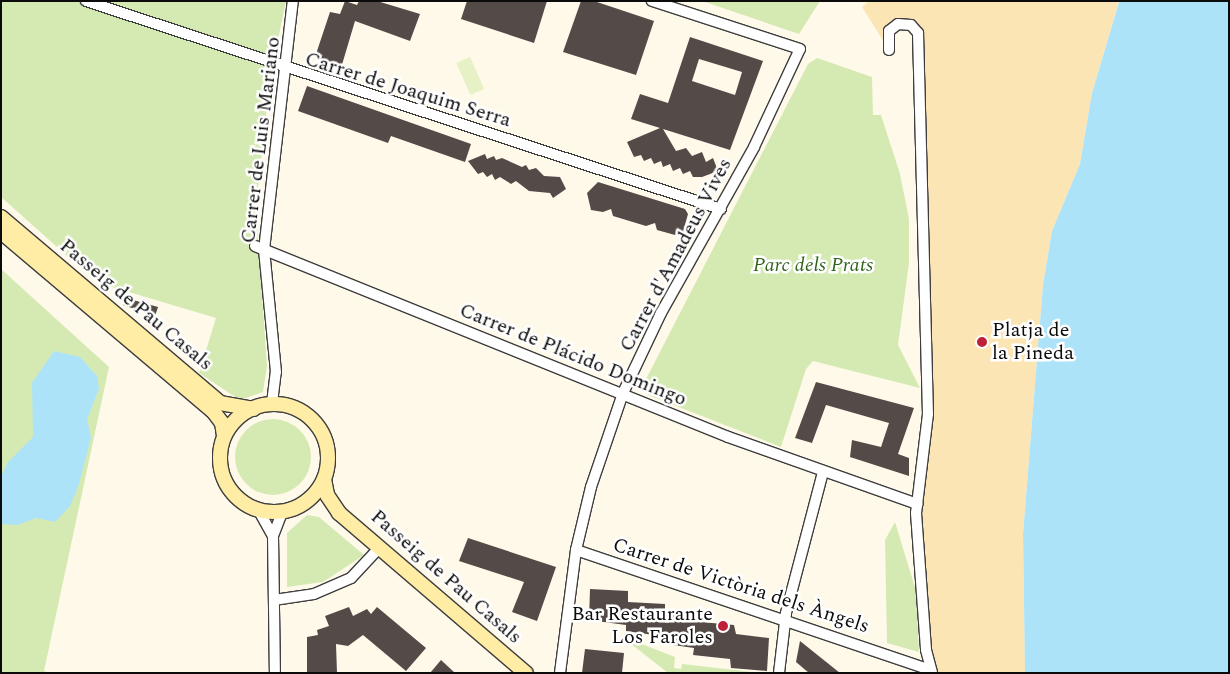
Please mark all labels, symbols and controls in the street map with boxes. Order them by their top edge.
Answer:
street label: Carrer de Luis Mariano [236,35,286,245]
street label: Carrer de Joaquim Serra [302,47,514,133]
street label: Carrer d'Amadeus Vives [615,154,737,356]
street label: Passeig de Pau Casals [55,234,217,376]
park label: Parc dels Prats [753,253,873,277]
street label: Carrer de Plácido Domingo [456,298,690,412]
place label: Platja de la Pineda [992,319,1074,366]
marker: Platja de la Pineda [976,336,988,348]
street label: Passeig de Pau Casals [366,505,526,649]
street label: Carrer de Victòria dels Àngels [610,533,872,639]
place label: Bar Restaurante Los Faroles [571,602,713,649]
marker: Bar Restaurante Los Faroles [717,620,729,632]

